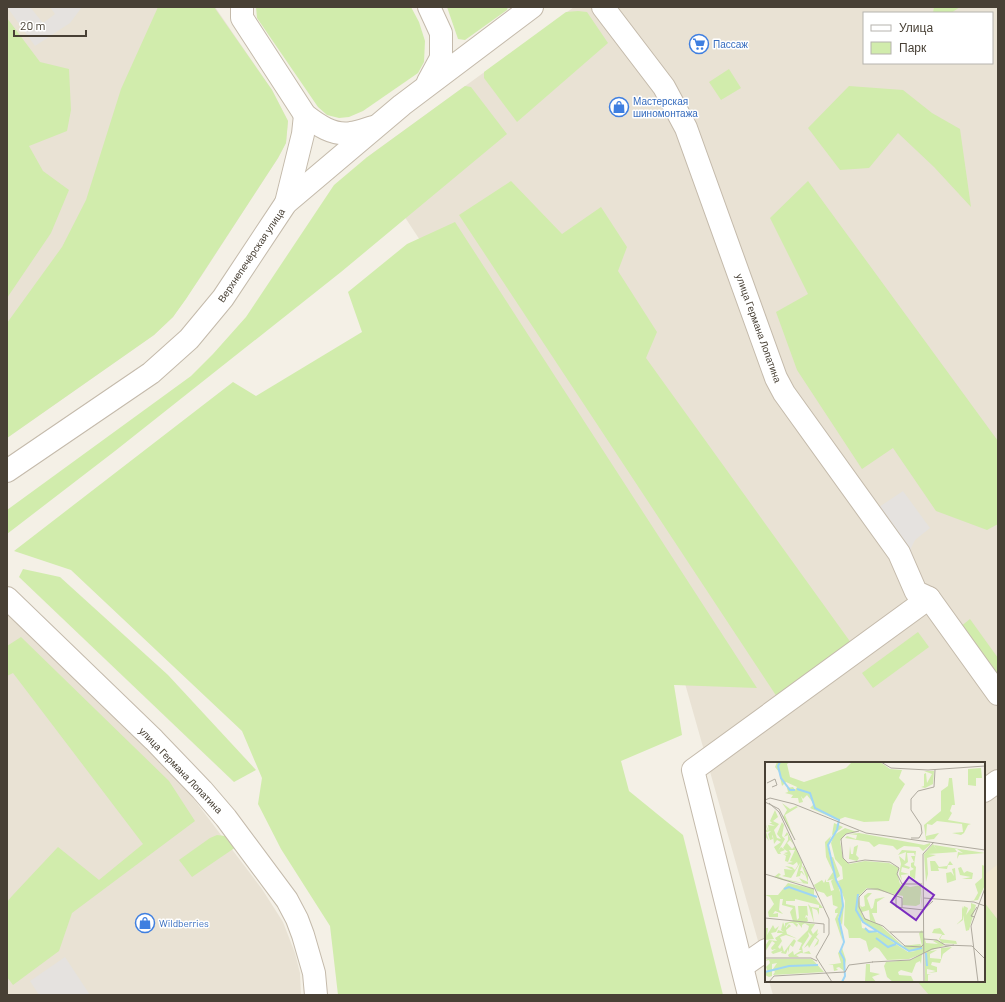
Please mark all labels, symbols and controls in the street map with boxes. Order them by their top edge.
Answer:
scale bar [14,12,86,38]
legend [863,12,993,64]
text: 20 m [20,18,46,32]
text: Улица [899,20,933,35]
supermarket icon: Пассаж [688,33,710,55]
place label: Пассаж [713,38,748,50]
text: Парк [899,40,927,55]
place label: Мастерская шиномонтажа [633,95,698,119]
shop icon: Мастерская шиномонтажа [608,96,630,118]
street label: Верхнепечёрская улица [215,205,287,304]
street label: улица Германа Лопатина [734,272,784,384]
street label: улица Германа Лопатина [137,724,226,816]
inset map [765,762,985,982]
shop icon: Wildberries [134,912,156,934]
place label: Wildberries [159,917,209,929]

